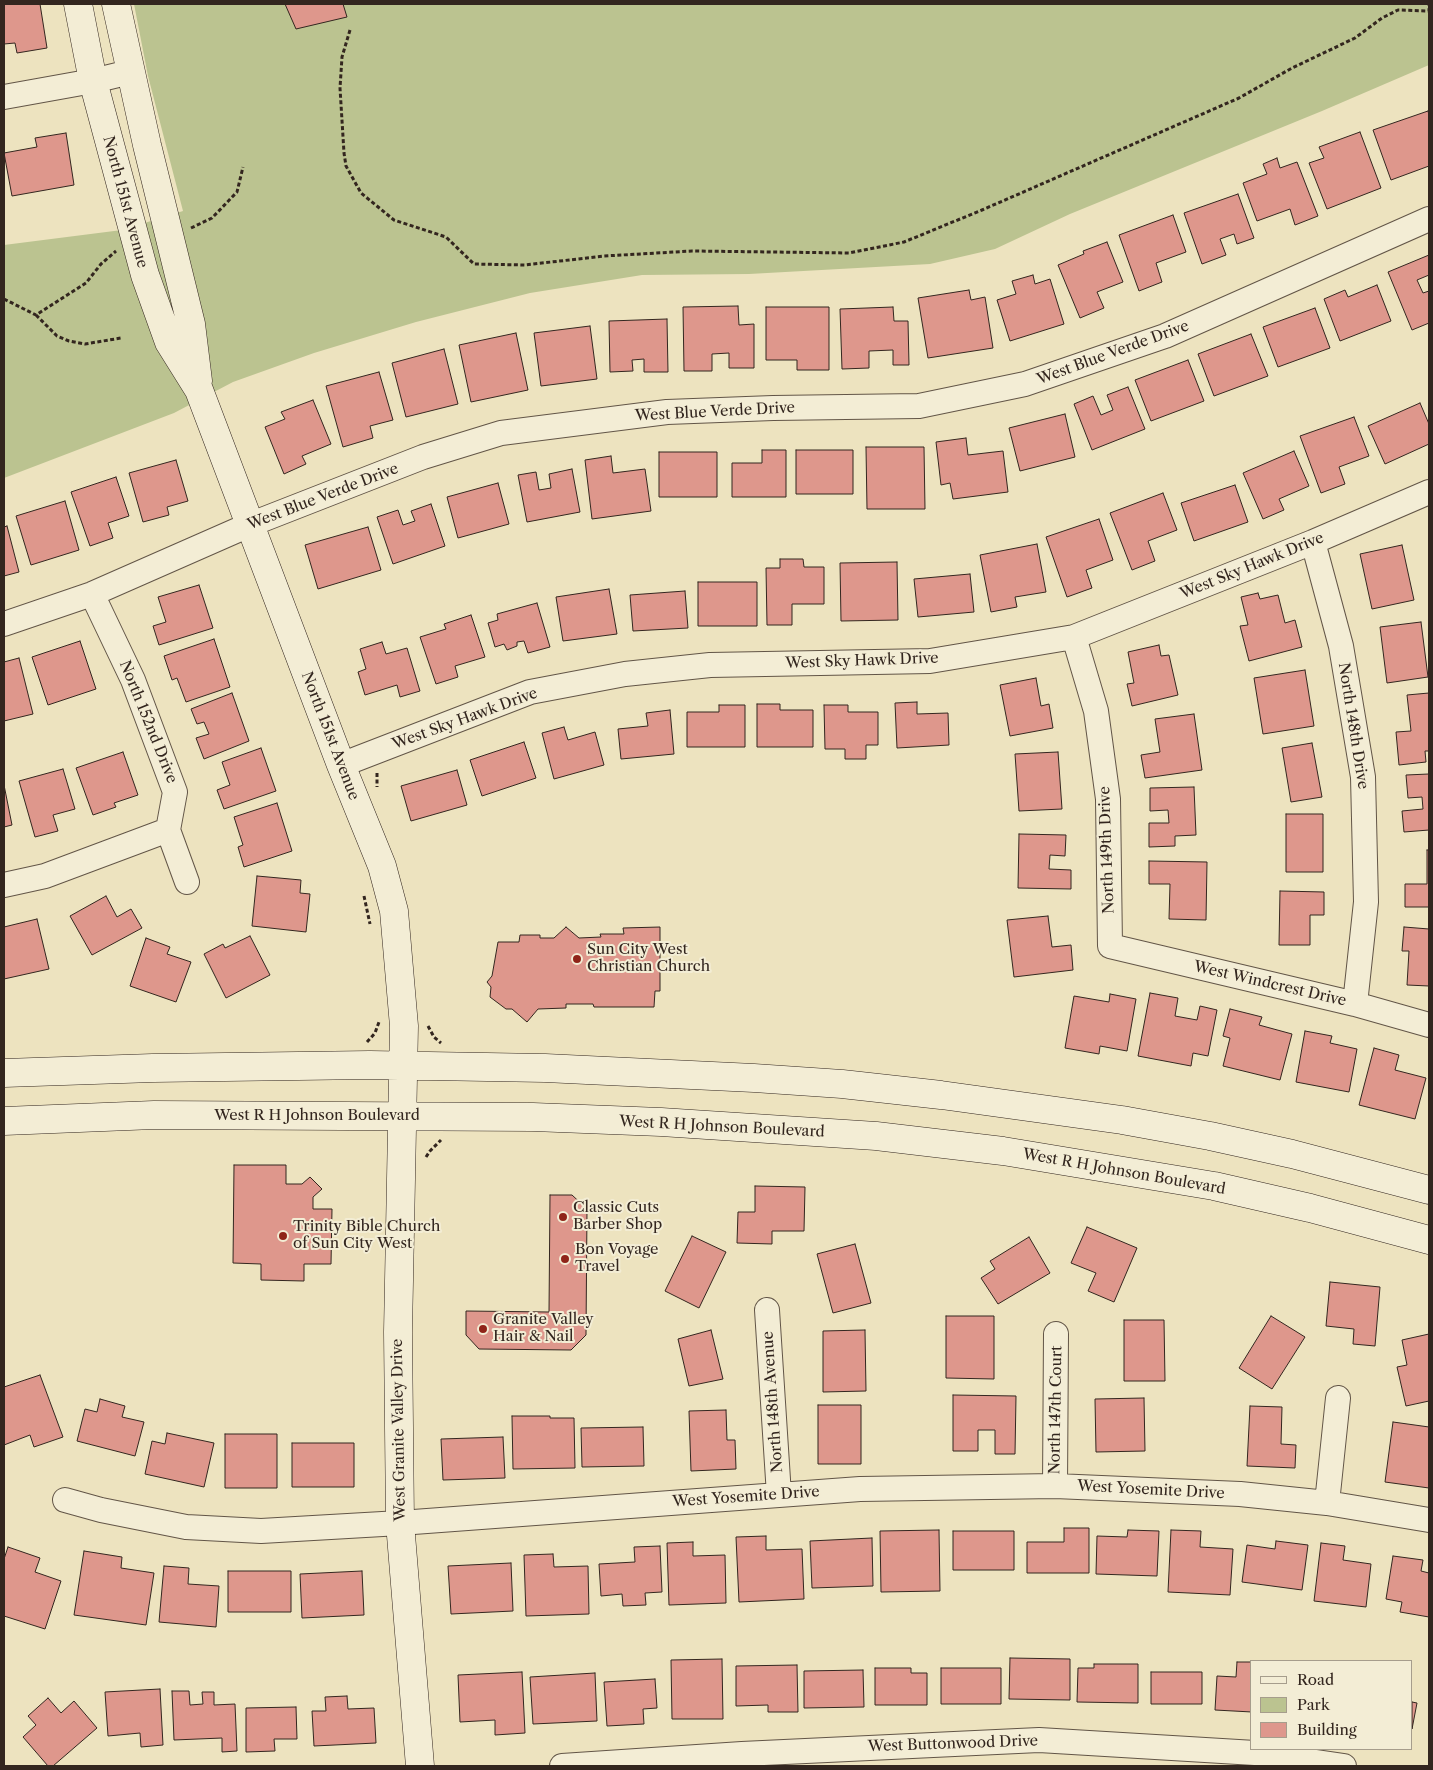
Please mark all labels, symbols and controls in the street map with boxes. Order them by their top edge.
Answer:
street label: North 151st Avenue [99,134,151,270]
street label: West Blue Verde Drive [1035,317,1191,389]
street label: West Blue Verde Drive [634,399,796,425]
street label: West Blue Verde Drive [245,460,401,534]
street label: West Sky Hawk Drive [1178,529,1326,603]
street label: West Sky Hawk Drive [785,649,939,673]
street label: North 152nd Drive [115,658,181,786]
street label: North 148th Drive [1334,662,1372,790]
street label: North 151st Avenue [297,669,363,803]
street label: West Sky Hawk Drive [390,684,540,754]
street label: North 149th Drive [1096,786,1118,914]
place label: Sun City West Christian Church [587,941,710,976]
marker: Sun City West Christian Church [571,953,583,965]
street label: West Windcrest Drive [1192,958,1348,1010]
street label: West R H Johnson Boulevard [214,1107,420,1125]
street label: West R H Johnson Boulevard [619,1113,825,1141]
street label: West R H Johnson Boulevard [1021,1145,1227,1199]
place label: Classic Cuts Barber Shop [573,1199,662,1234]
marker: Classic Cuts Barber Shop [557,1211,569,1223]
place label: Trinity Bible Church of Sun City West [293,1218,440,1253]
marker: Trinity Bible Church of Sun City West [277,1230,289,1242]
place label: Bon Voyage Travel [575,1241,658,1276]
marker: Bon Voyage Travel [559,1253,571,1265]
place label: Granite Valley Hair & Nail [493,1311,594,1346]
marker: Granite Valley Hair & Nail [477,1323,489,1335]
street label: North 148th Avenue [759,1331,787,1473]
street label: West Granite Valley Drive [388,1338,410,1522]
street label: North 147th Court [1046,1345,1066,1475]
street label: West Yosemite Drive [1077,1477,1225,1503]
street label: West Yosemite Drive [672,1483,820,1511]
legend [1250,1660,1413,1750]
text: Road [1297,1670,1334,1689]
text: Park [1297,1695,1330,1714]
text: Building [1297,1720,1357,1739]
street label: West Buttonwood Drive [868,1732,1038,1756]

